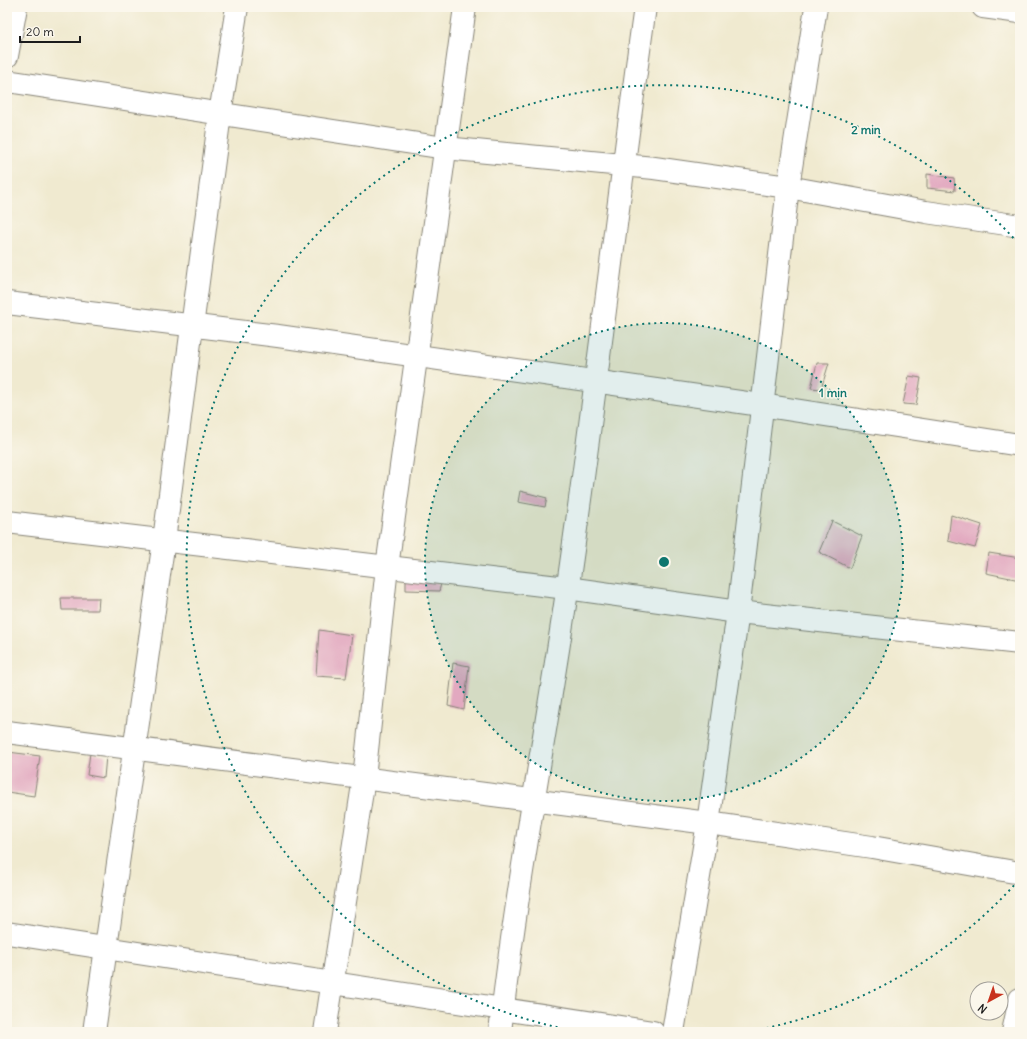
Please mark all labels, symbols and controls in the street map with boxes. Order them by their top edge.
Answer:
scale bar [20,18,80,44]
text: 20 m [26,24,54,39]
text: 2 min [851,122,881,137]
text: 1 min [819,385,847,400]
centre of rings [657,555,671,569]
north arrow [969,981,1009,1021]
text: N [975,1001,990,1016]

